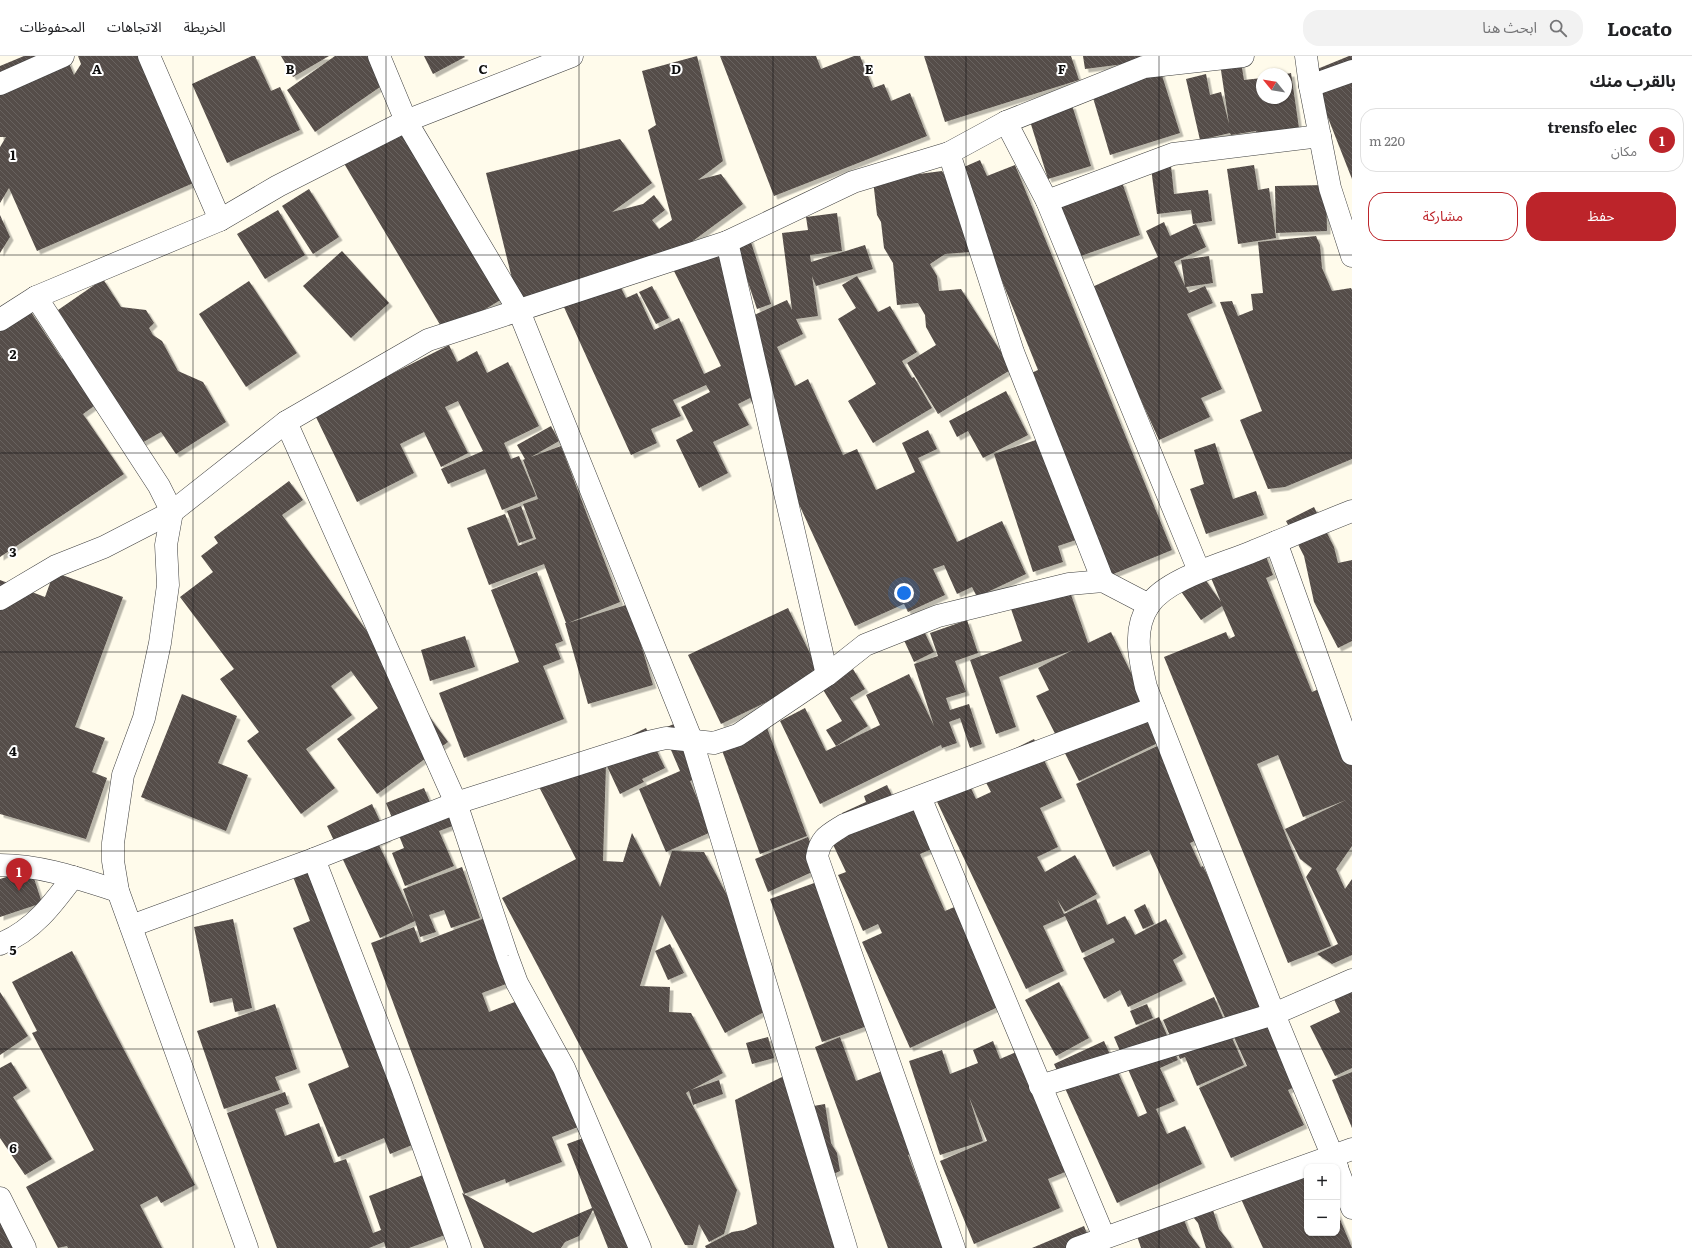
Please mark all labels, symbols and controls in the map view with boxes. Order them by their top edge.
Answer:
search box [1303,10,1583,46]
text: Locato [1607,14,1672,42]
text: ابحث هنا [1482,15,1537,38]
text: المحفوظات [20,16,85,36]
text: الاتجاهات [107,16,162,36]
text: الخريطة [184,16,226,36]
icon: search [1547,17,1569,39]
text: A [92,59,102,78]
text: B [286,59,295,78]
text: C [478,59,488,78]
text: D [671,59,681,78]
text: E [865,59,874,78]
text: F [1058,59,1066,78]
text: بالقرب منك [1590,67,1676,92]
north arrow [1256,68,1292,104]
text: trensfo elec [1548,115,1637,138]
text: 220 m [1369,131,1405,150]
text: 1 [1659,131,1665,150]
text: مكان [1611,141,1637,160]
text: 1 [10,145,16,164]
button: مشاركة [1368,192,1518,241]
button: حفظ [1526,192,1676,241]
text: 2 [10,344,17,363]
text: 3 [9,542,17,561]
your location [894,583,914,603]
text: 4 [9,741,17,760]
pin: 1 [6,858,32,891]
text: 5 [9,940,17,959]
text: 6 [9,1138,17,1157]
map controls [1304,1164,1340,1236]
button: + [1304,1164,1340,1200]
button: − [1304,1200,1340,1236]

